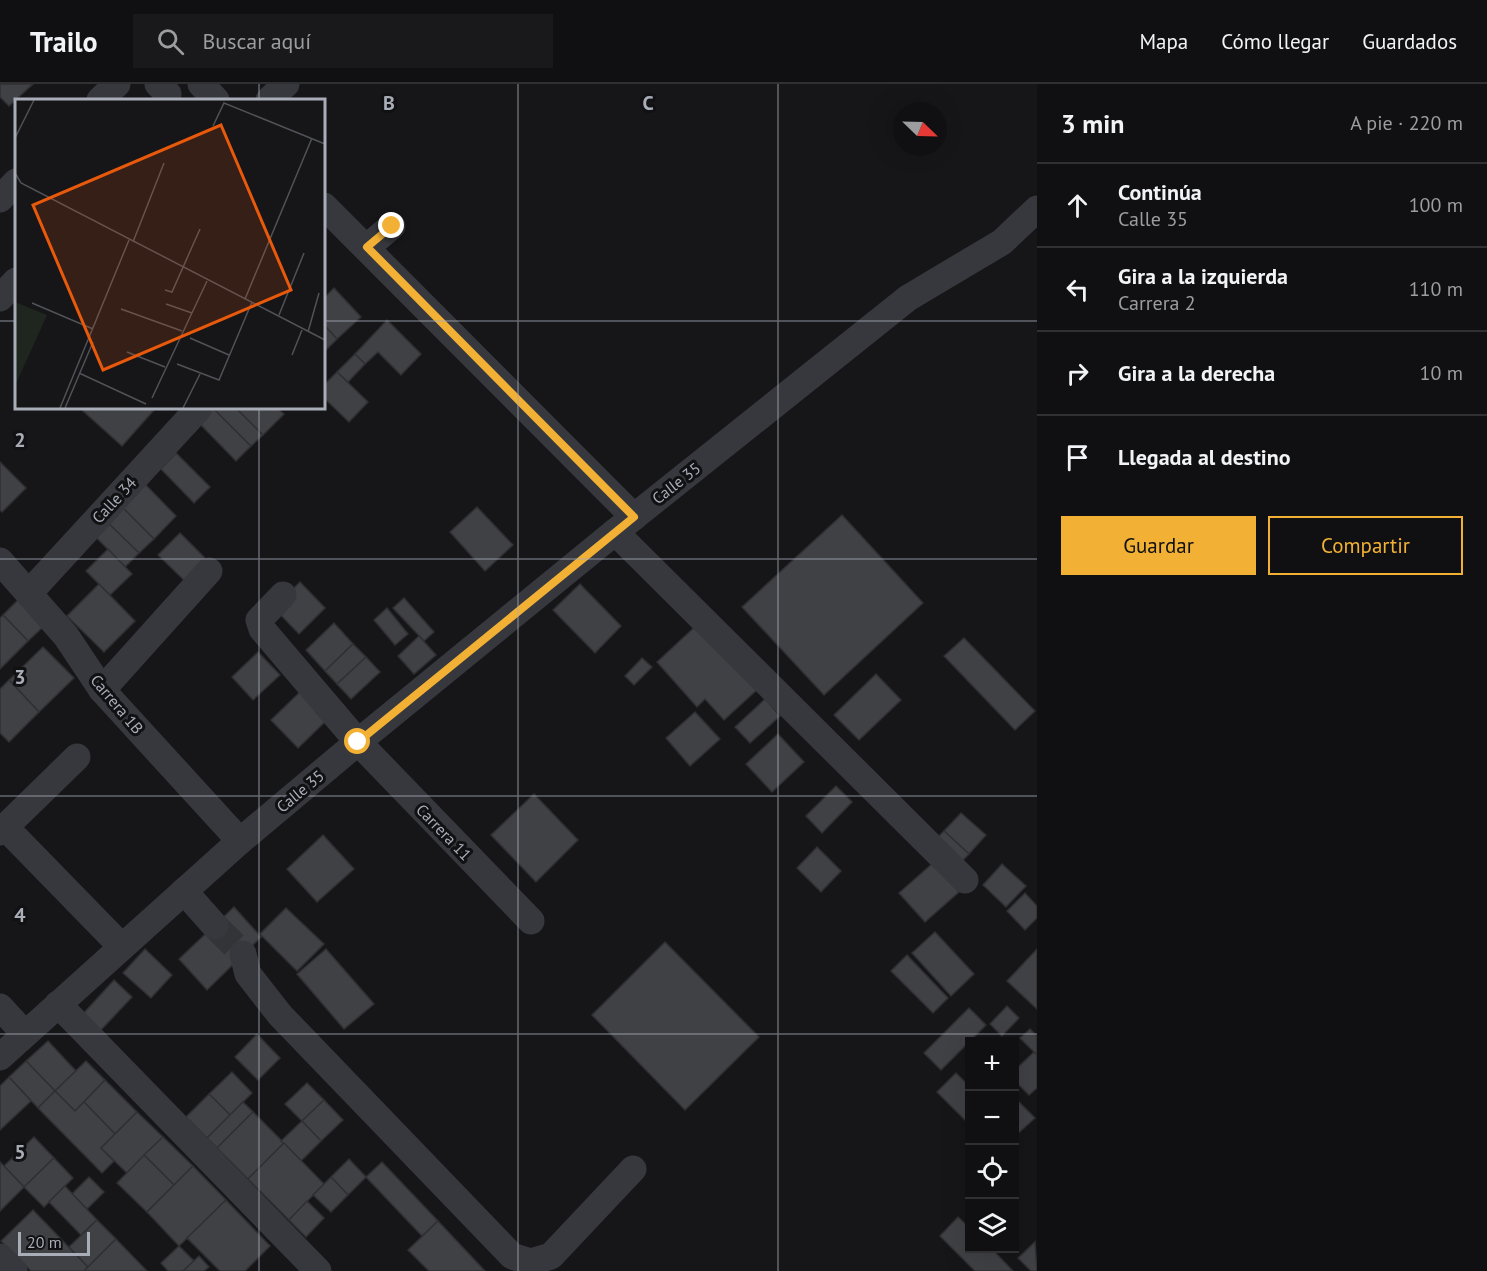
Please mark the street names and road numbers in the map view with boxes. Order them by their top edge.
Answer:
street label: Calle 35 [648,458,704,508]
street label: Calle 34 [88,473,141,527]
street label: Carrera 1B [86,670,148,738]
street label: Calle 35 [272,765,328,817]
street label: Carrera 11 [412,800,476,864]

